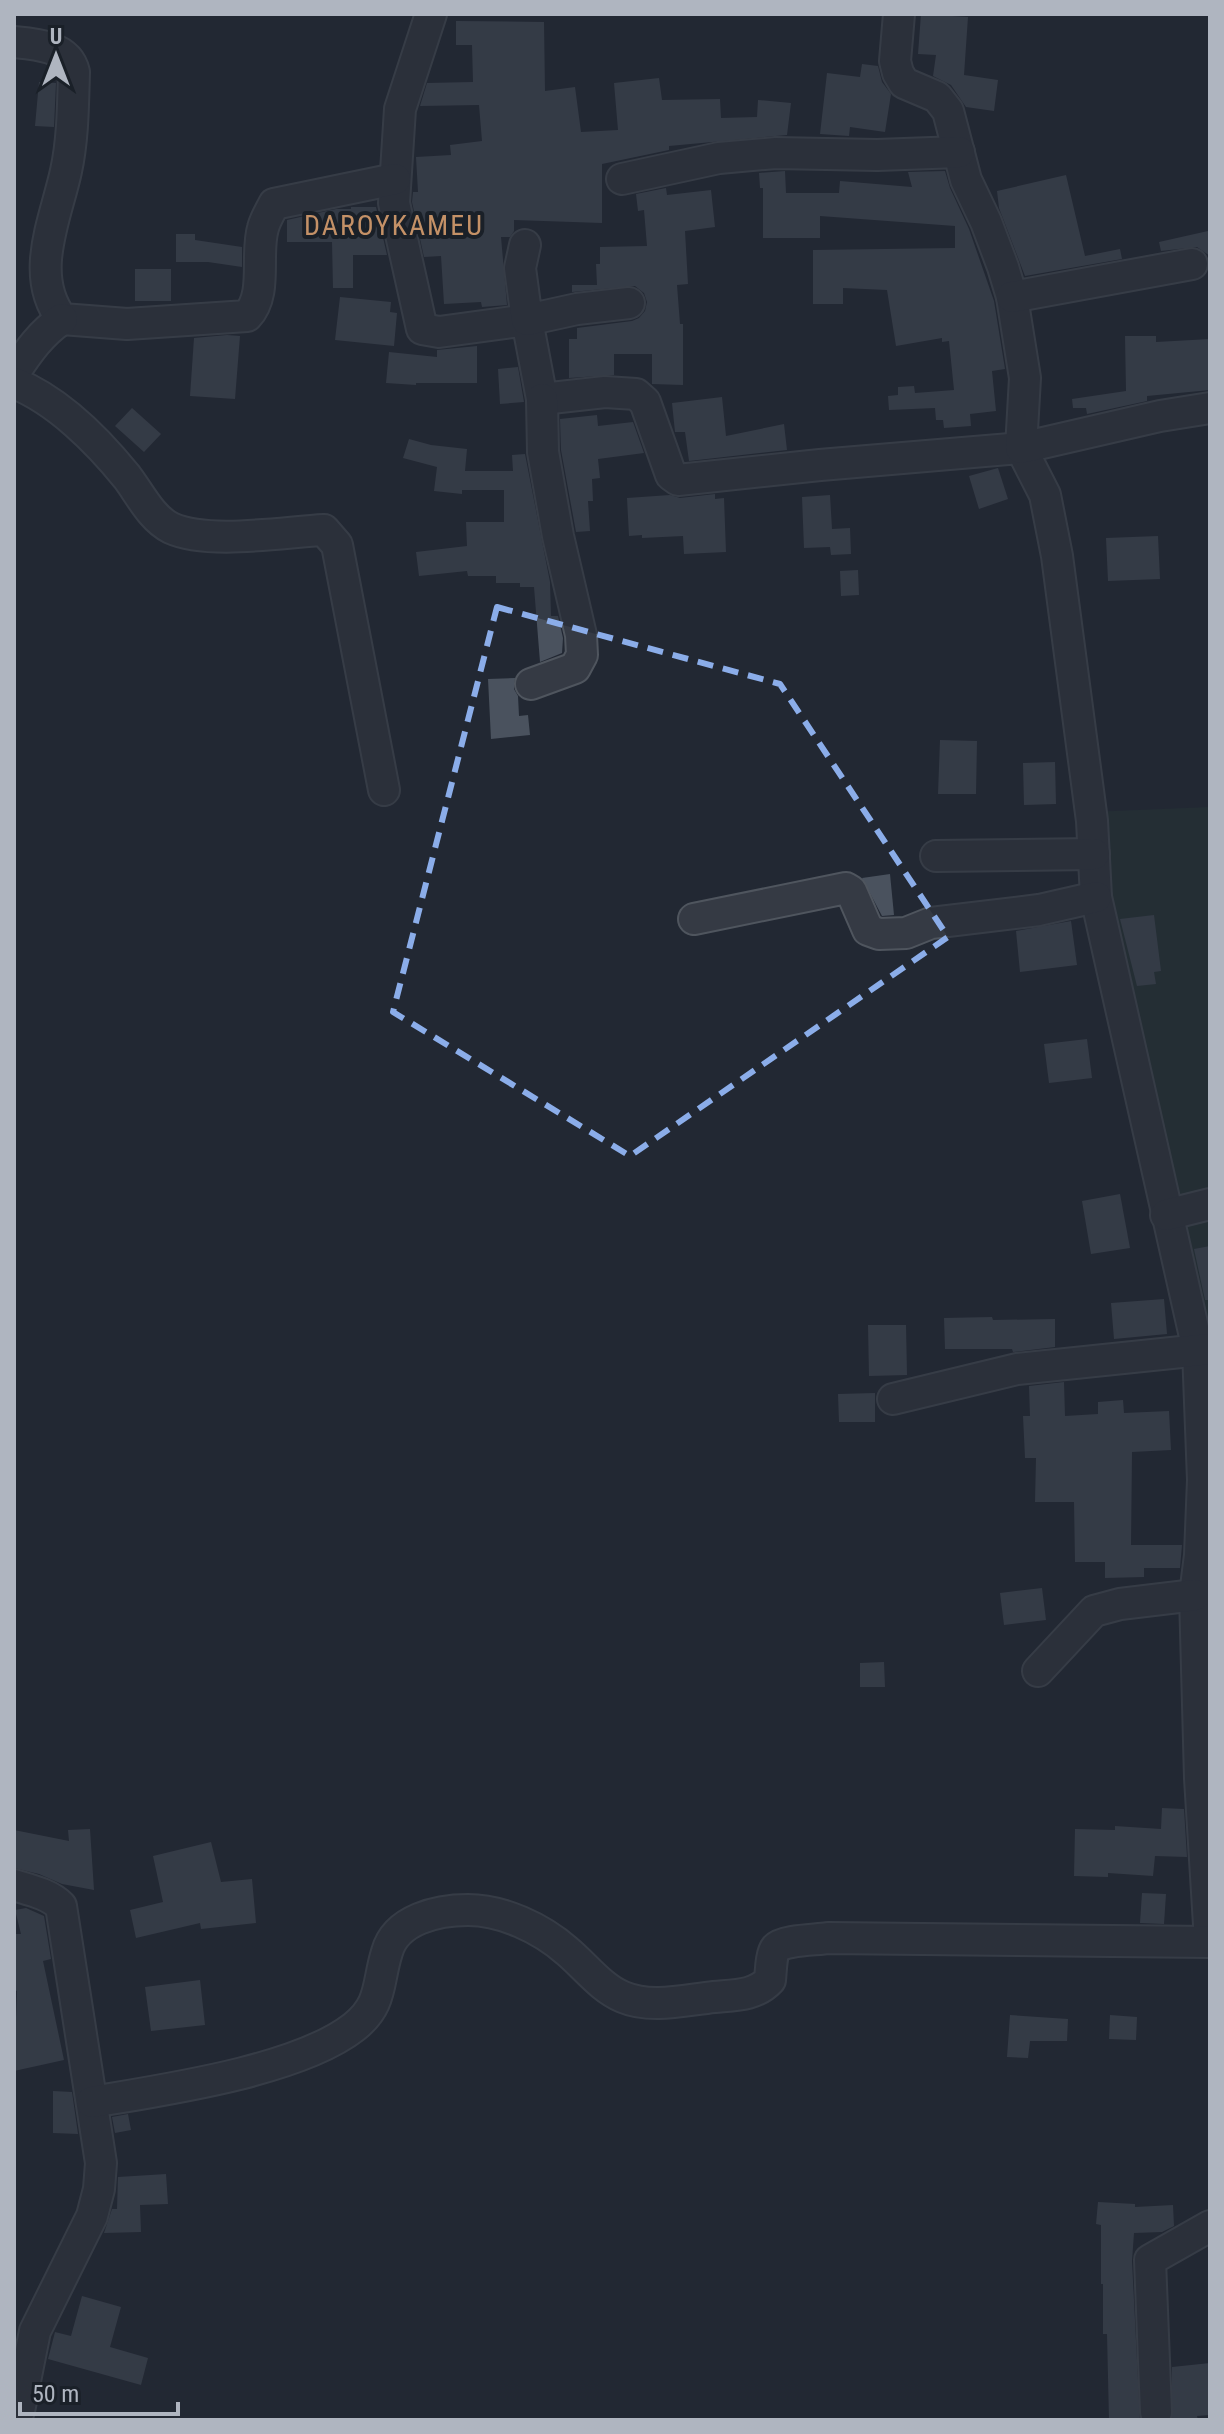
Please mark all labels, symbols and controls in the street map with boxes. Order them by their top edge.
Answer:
north arrow [16,16,96,96]
text: U [50,24,62,49]
district label: DAROYKAMEU [304,209,484,242]
scale bar [20,2366,178,2416]
text: 50 m [32,2380,79,2408]

